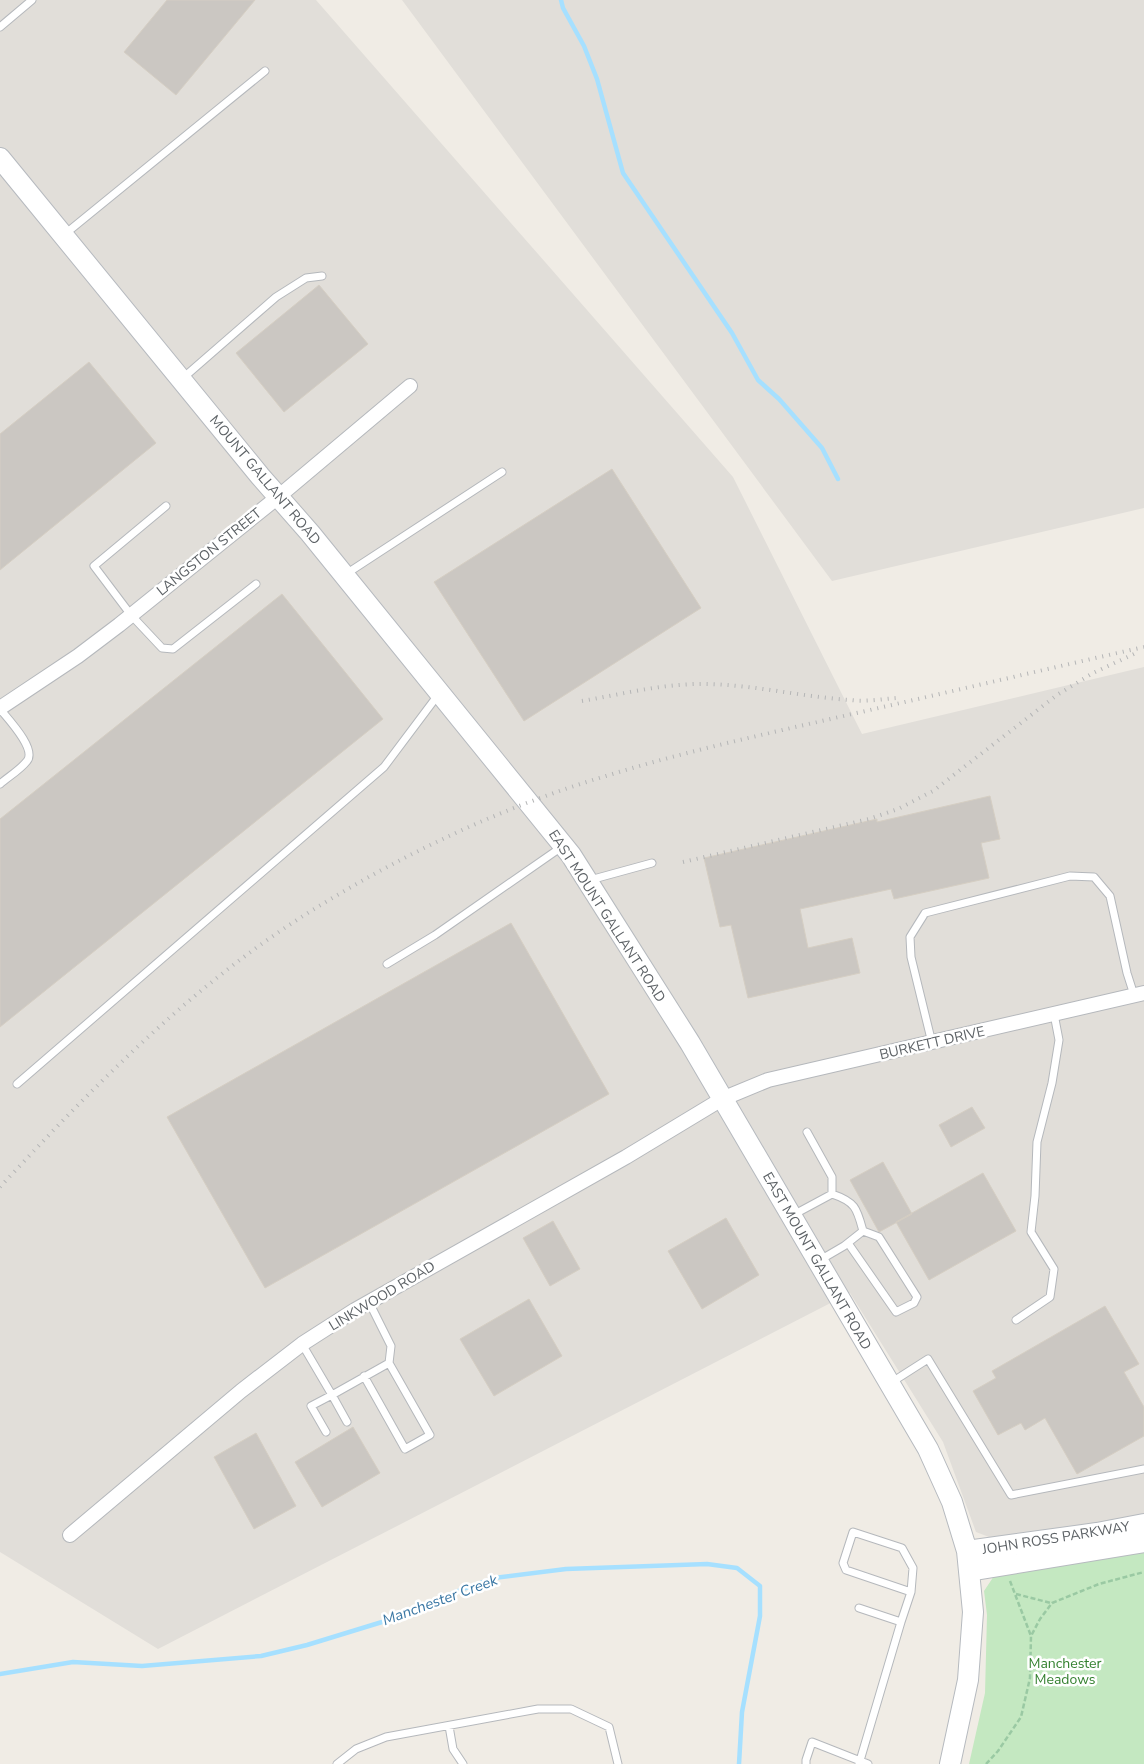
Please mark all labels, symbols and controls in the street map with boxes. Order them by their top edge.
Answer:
street label: MOUNT GALLANT ROAD [205,411,325,549]
street label: LANGSTON STREET [153,503,266,600]
street label: EAST MOUNT GALLANT ROAD [544,826,670,1006]
street label: BURKETT DRIVE [877,1022,987,1064]
street label: EAST MOUNT GALLANT ROAD [758,1169,876,1353]
street label: LINKWOOD ROAD [325,1257,439,1335]
street label: JOHN ROSS PARKWAY [980,1517,1132,1559]
water label: Manchester Creek [380,1570,501,1630]
park label: Manchester Meadows [1028,1654,1102,1689]

